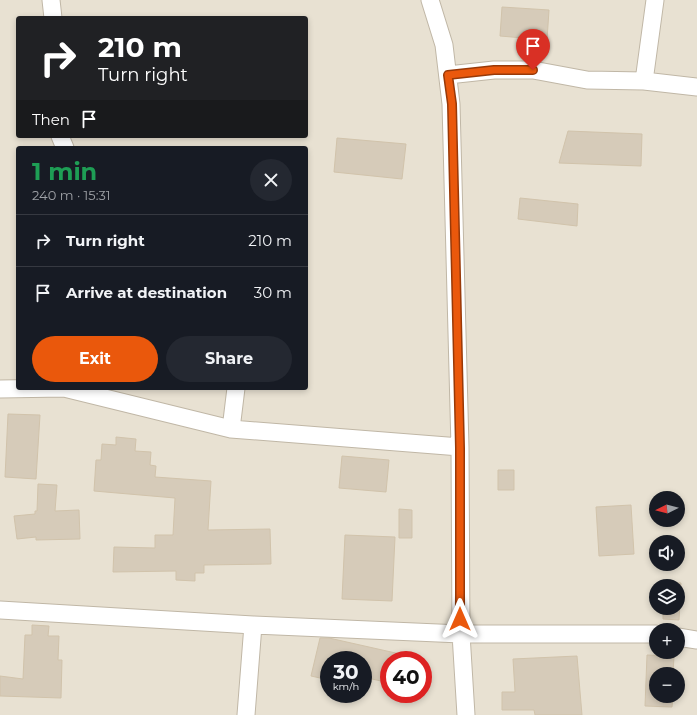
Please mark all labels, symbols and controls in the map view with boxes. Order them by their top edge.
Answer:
pin [516,29,550,70]
text: 210 m [98,30,182,64]
icon: right [32,32,84,84]
icon: arrive [522,35,544,57]
text: Turn right [98,64,188,86]
icon: arrive [78,108,100,130]
text: Then [32,110,70,129]
text: 1 min [32,157,97,186]
button: close [250,159,292,201]
text: 240 m · 15:31 [32,187,110,203]
icon: right [32,230,54,252]
text: Turn right [66,231,145,250]
text: 210 m [248,231,292,250]
icon: arrive [32,282,54,304]
text: Arrive at destination [66,283,227,302]
text: 30 m [254,283,292,302]
button: Exit [32,336,158,382]
button: Share [166,336,292,382]
north arrow [649,491,685,527]
map controls [649,491,685,703]
button: sound [649,535,685,571]
button: layers [649,579,685,615]
position arrow [439,598,481,640]
button: + [649,623,685,659]
speed limit sign: 40 [380,651,432,703]
text: 30 [333,660,359,684]
button: − [649,667,685,703]
text: km/h [333,680,359,693]

